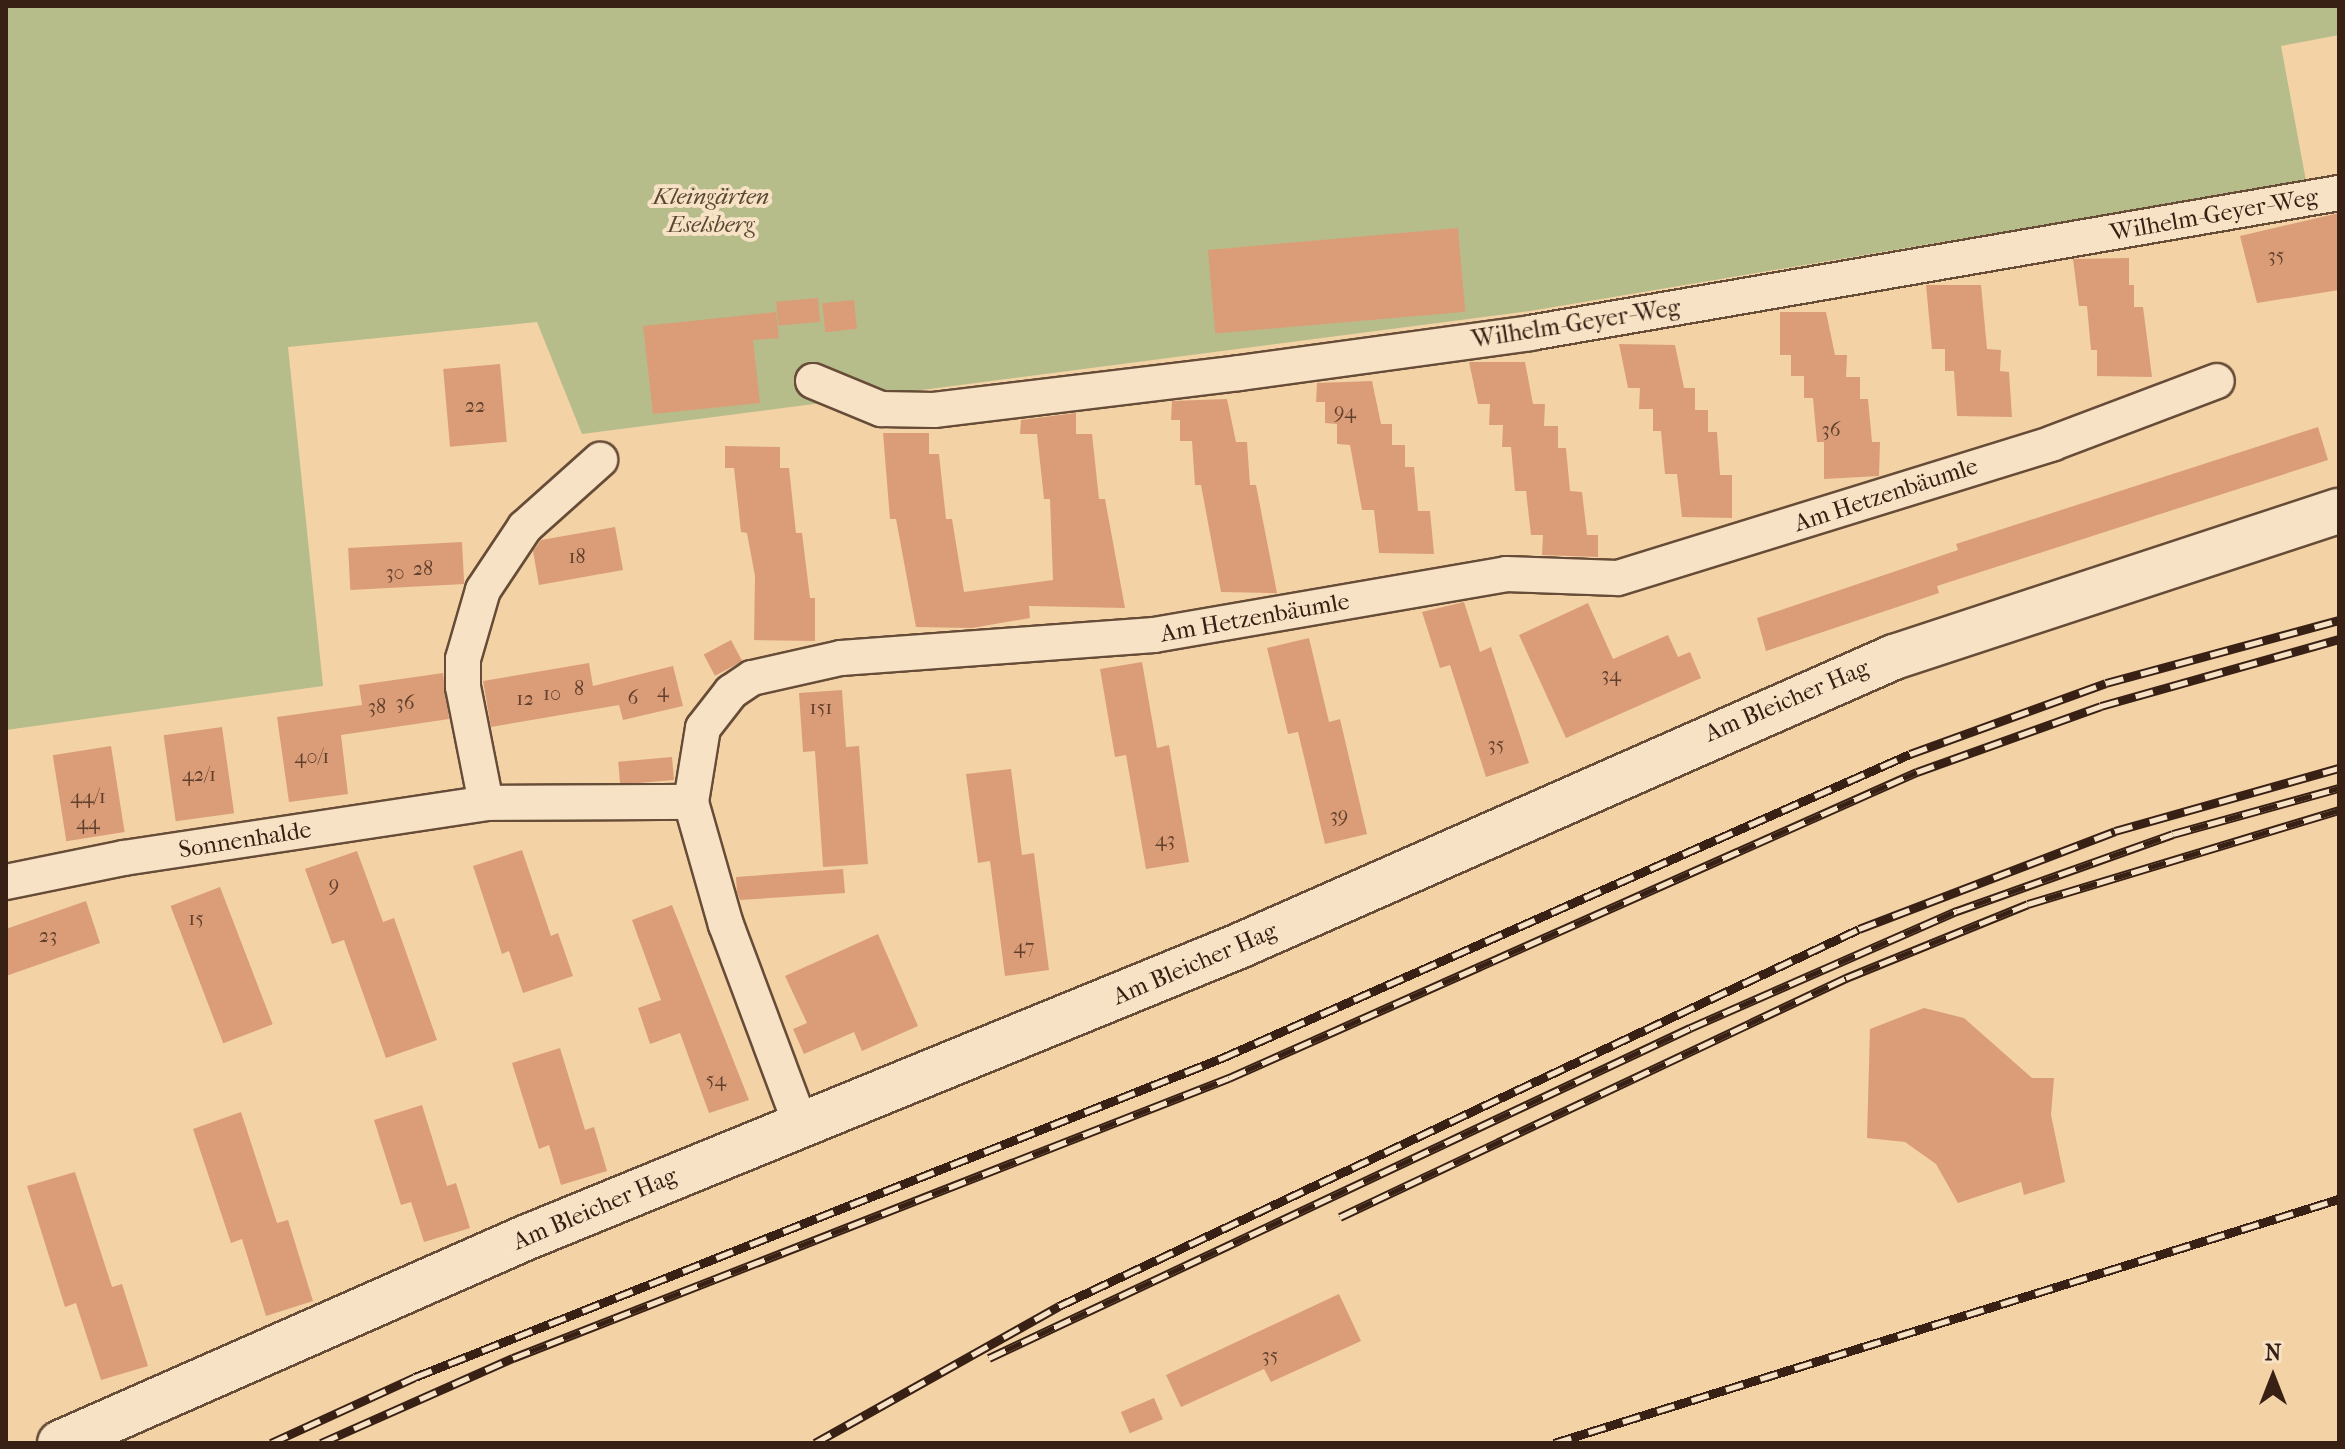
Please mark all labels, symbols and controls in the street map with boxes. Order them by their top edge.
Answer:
park label: Kleingärten Eselsberg [653,183,769,239]
street label: Wilhelm-Geyer-Weg [2108,183,2320,247]
house number: 35 [2268,243,2284,267]
street label: Wilhelm-Geyer-Weg [1470,293,1682,355]
house number: 22 [465,393,485,417]
house number: 94 [1334,399,1356,423]
house number: 36 [1821,417,1841,441]
street label: Am Hetzenbäumle [1790,452,1982,538]
house number: 18 [568,544,586,568]
house number: 28 [413,556,433,580]
house number: 30 [385,560,405,584]
street label: Am Hetzenbäumle [1158,587,1352,649]
street label: Am Bleicher Hag [1701,653,1873,749]
house number: 34 [1601,662,1621,686]
house number: 8 [574,676,584,700]
house number: 4 [657,678,669,702]
house number: 10 [543,681,561,705]
house number: 6 [628,685,638,709]
house number: 12 [516,686,534,710]
house number: 36 [395,690,415,714]
house number: 38 [368,694,386,718]
house number: 151 [810,695,832,719]
house number: 35 [1488,732,1504,756]
house number: 40/1 [295,744,329,768]
house number: 42/1 [182,762,216,786]
house number: 44/1 [70,784,106,808]
house number: 39 [1330,803,1348,827]
house number: 44 [76,810,100,834]
street label: Sonnenhalde [177,815,313,865]
house number: 43 [1155,827,1175,851]
house number: 9 [329,872,339,896]
house number: 15 [188,906,204,930]
street label: Am Bleicher Hag [1109,916,1281,1012]
house number: 23 [39,923,57,947]
house number: 47 [1014,934,1034,958]
house number: 54 [706,1067,726,1091]
street label: Am Bleicher Hag [509,1161,681,1257]
north arrow [2233,1337,2313,1417]
text: N [2265,1340,2281,1366]
house number: 35 [1262,1343,1278,1367]

